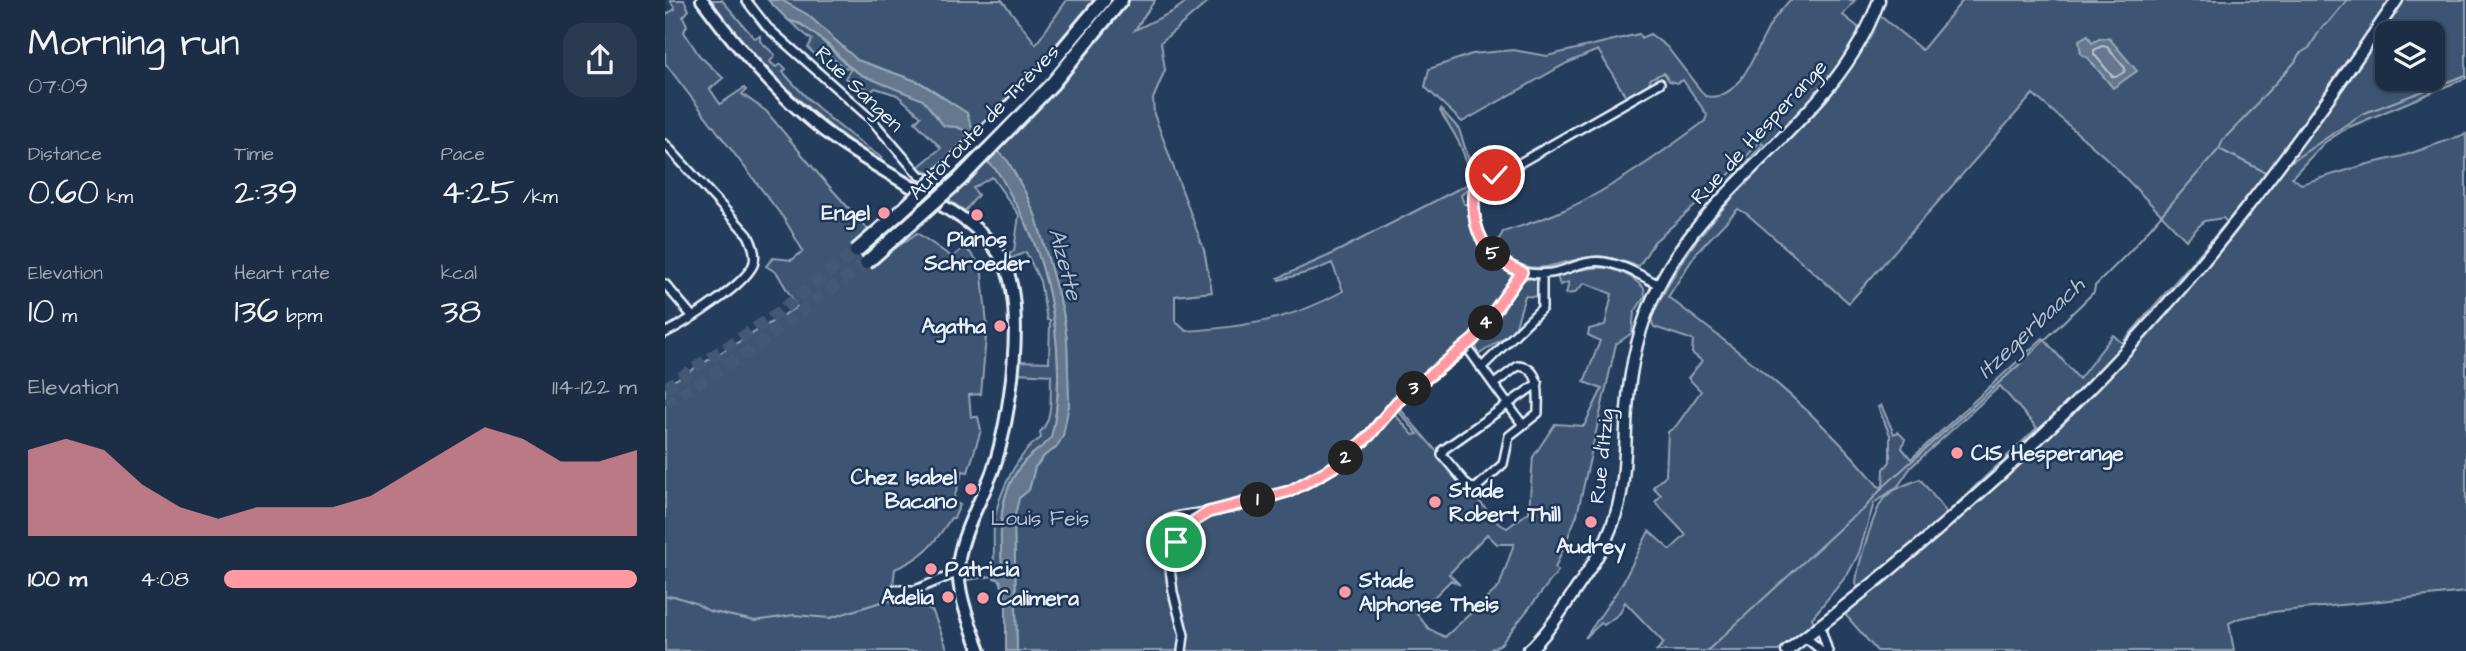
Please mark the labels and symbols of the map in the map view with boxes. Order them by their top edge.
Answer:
street label: Autoroute de Trèves [902,38,1066,206]
street label: Rue Sangen [807,39,910,140]
street label: Rue de Hesperange [1684,53,1835,212]
pin [1465,145,1525,205]
place label: Engel [822,199,871,230]
marker: Engel [876,205,892,221]
marker: Pianos Schroeder [969,207,985,223]
water label: Alzette [1040,224,1090,305]
place label: Pianos Schroeder [923,225,1030,278]
pin: 5 [1475,236,1511,272]
water label: Itzegerbaach [1970,269,2093,387]
pin: 4 [1469,306,1503,340]
place label: Agatha [921,312,986,343]
marker: Agatha [992,318,1008,334]
pin: 3 [1397,372,1431,406]
street label: Rue d'Itzig [1583,407,1623,505]
place label: CIS Hesperange [1971,439,2124,470]
pin: 2 [1329,440,1363,476]
marker: CIS Hesperange [1949,445,1965,461]
place label: Chez Isabel Bacano [851,463,958,516]
place label: Stade Robert Thill [1448,476,1561,529]
marker: Chez Isabel Bacano [963,481,979,497]
pin: 1 [1241,482,1275,518]
marker: Stade Robert Thill [1427,494,1443,510]
park label: Louis Feis [991,504,1089,533]
pin [1146,512,1206,572]
marker: Audrey [1583,514,1599,530]
place label: Audrey [1556,532,1626,564]
place label: Patricia [945,555,1020,584]
marker: Patricia [923,561,939,577]
place label: Stade Alphonse Theis [1358,566,1499,620]
place label: Adelia [881,583,934,612]
place label: Calimera [997,584,1079,613]
marker: Stade Alphonse Theis [1337,584,1353,600]
marker: Adelia [940,589,956,605]
marker: Calimera [975,590,991,606]

